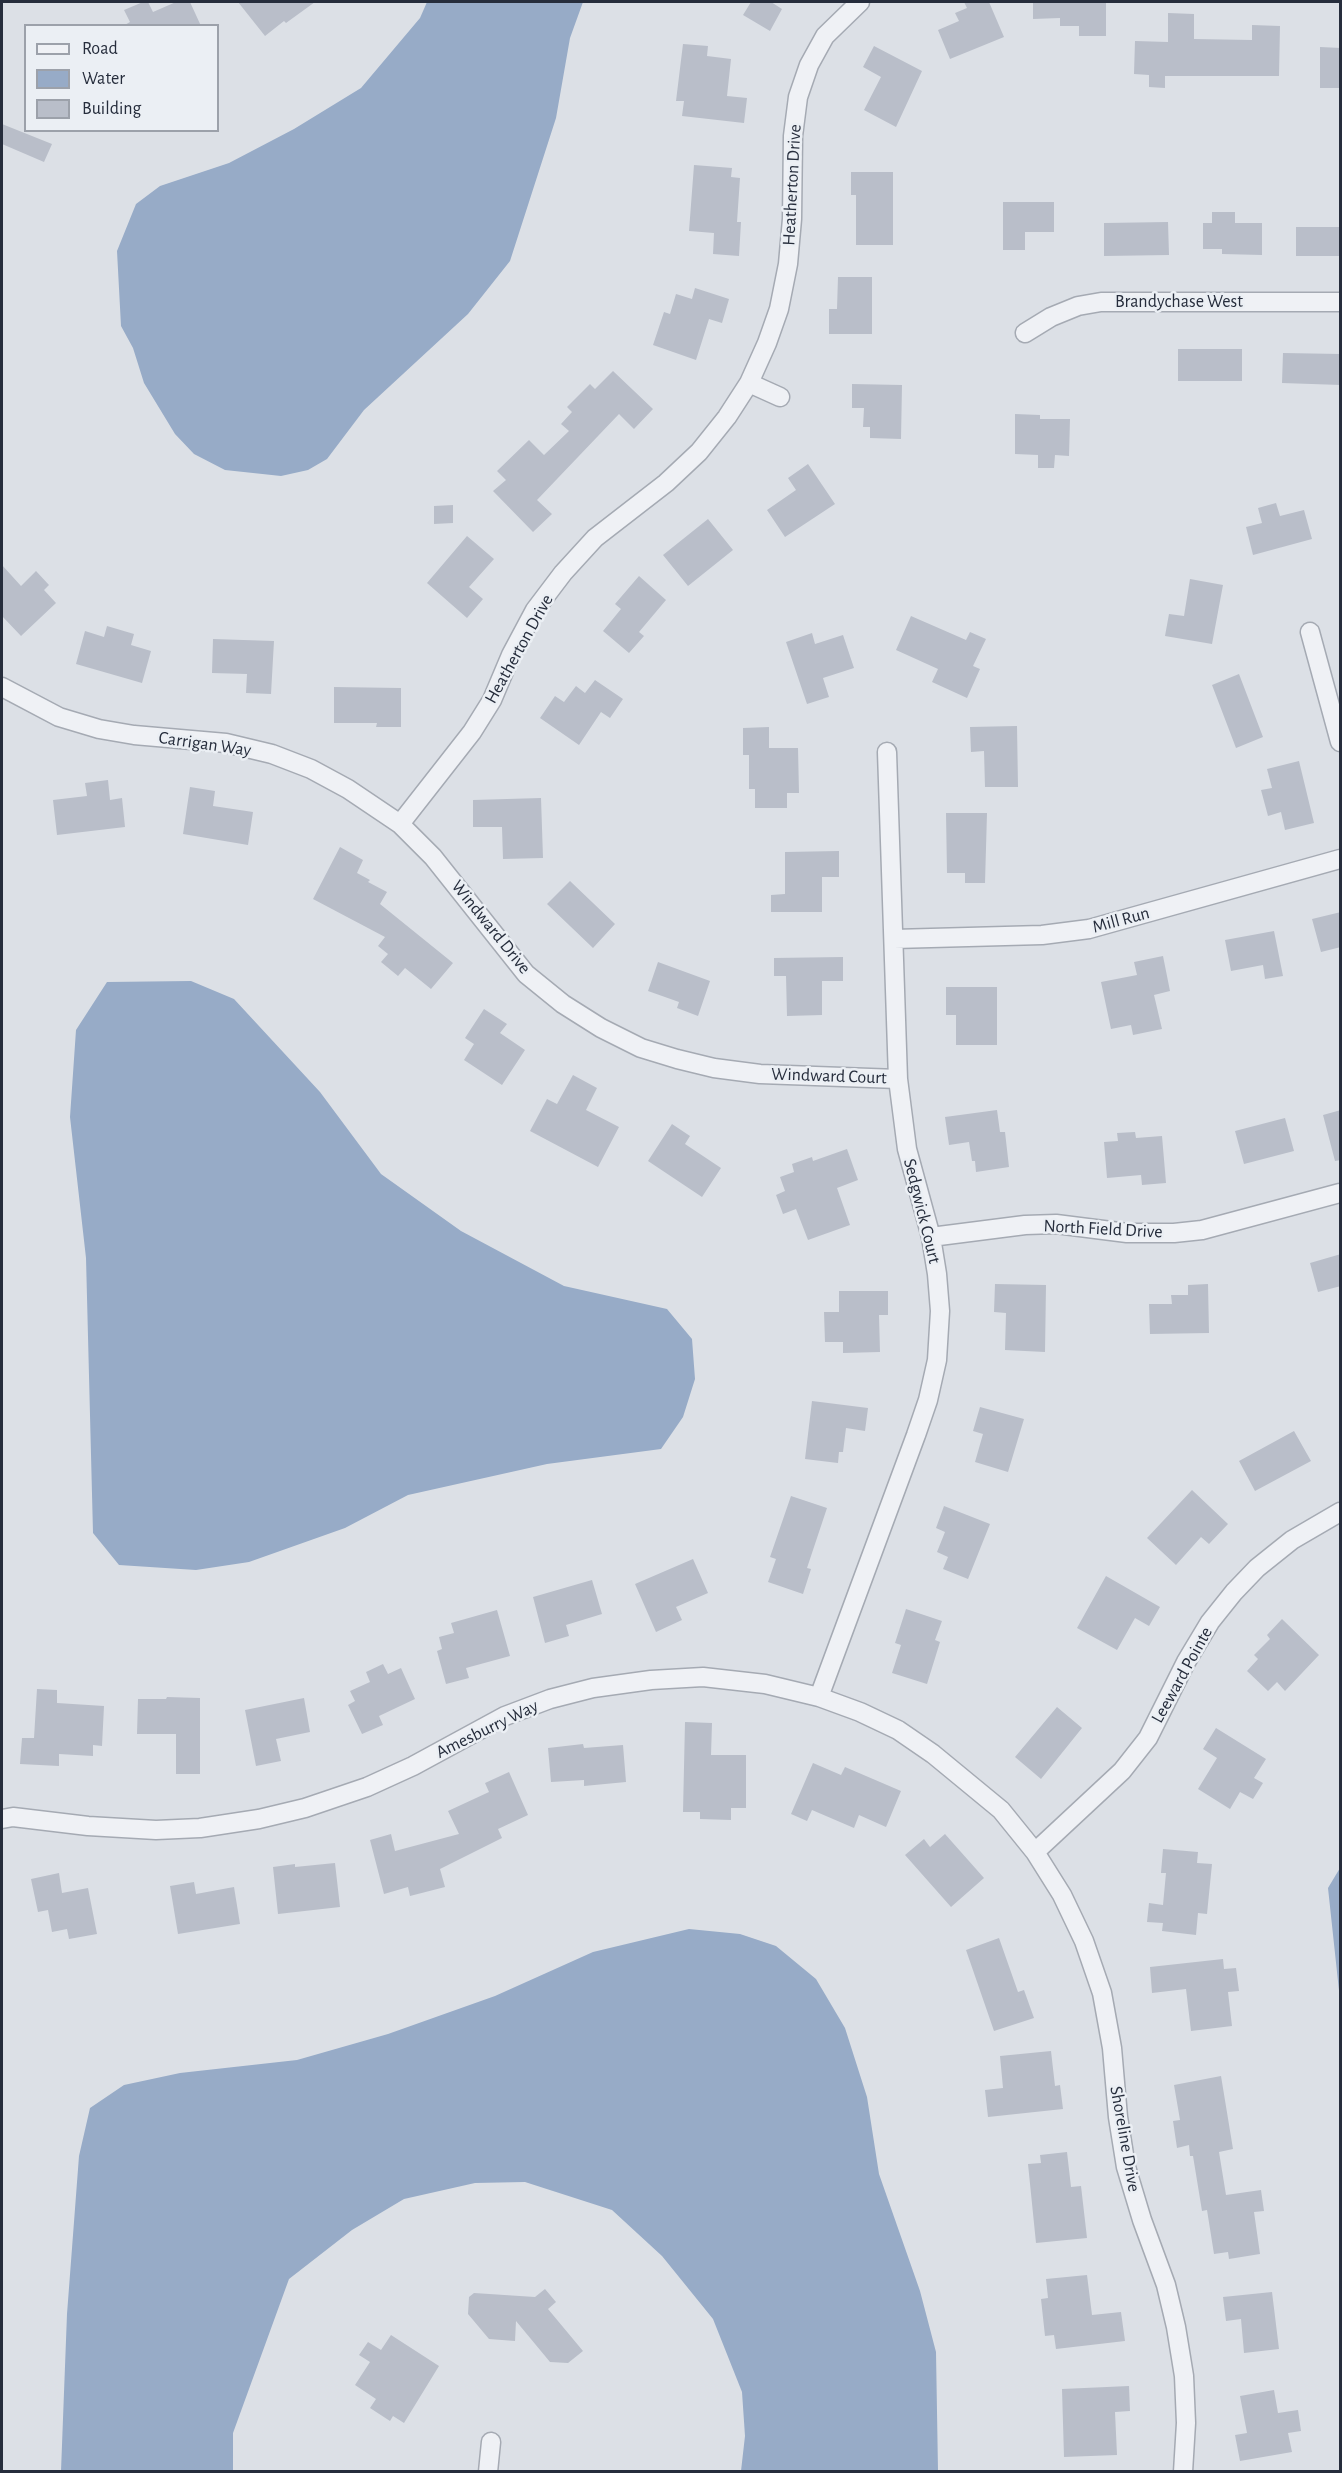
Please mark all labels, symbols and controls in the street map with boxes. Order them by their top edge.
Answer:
legend [24,24,219,132]
text: Road [82,40,118,58]
text: Water [82,70,125,88]
text: Building [82,100,141,118]
street label: Heatherton Drive [778,124,806,246]
street label: Brandychase West [1115,291,1243,313]
street label: Heatherton Drive [480,591,558,707]
street label: Carrigan Way [157,727,253,761]
street label: Windward Drive [447,876,535,978]
street label: Mill Run [1090,902,1152,938]
street label: Windward Court [771,1063,887,1089]
street label: Sedgwick Court [899,1156,945,1266]
street label: North Field Drive [1043,1215,1163,1243]
street label: Leeward Pointe [1147,1623,1217,1727]
street label: Amesburry Way [432,1695,542,1763]
street label: Shoreline Drive [1105,2084,1145,2194]

